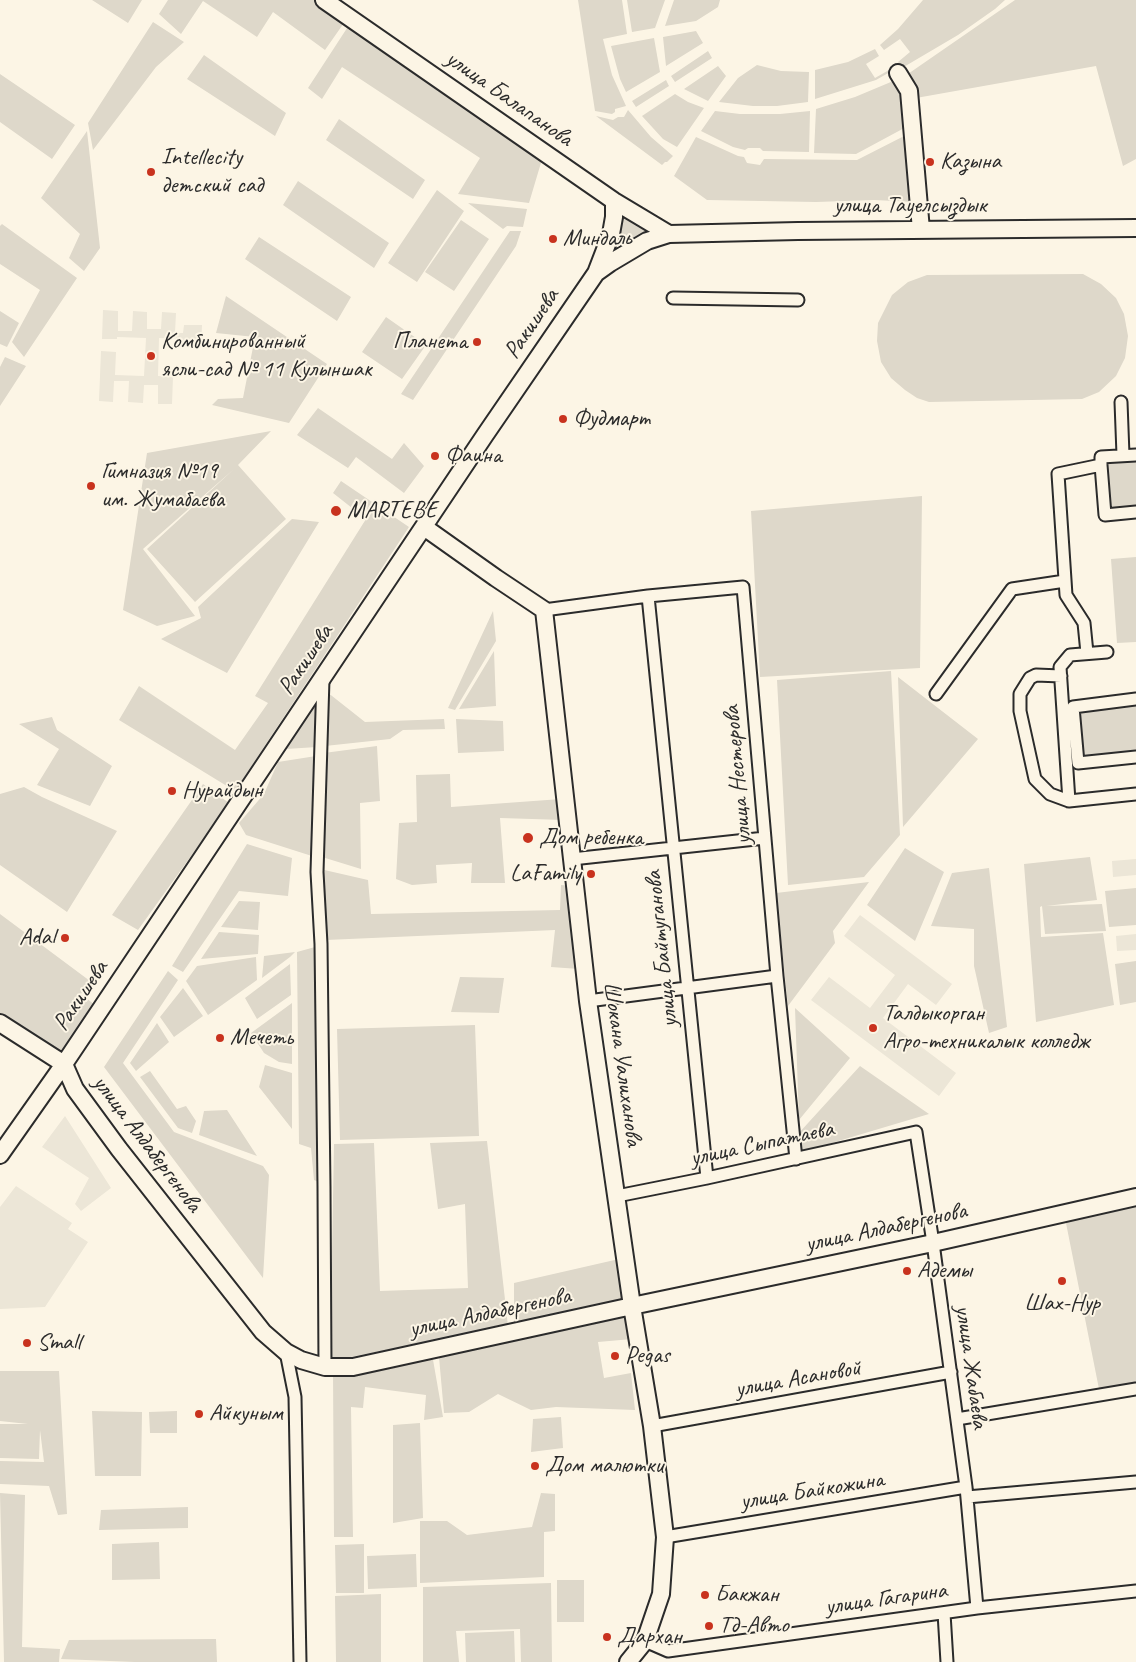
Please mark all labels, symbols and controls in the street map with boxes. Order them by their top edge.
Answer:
street label: улица Балапанова [440,45,578,153]
place label: Intellecity детский сад [161,144,263,200]
place label: Казына [940,148,1001,176]
marker: Казына [924,156,936,168]
marker: Intellecity детский сад [145,166,157,178]
street label: улица Тауелсыздык [834,192,986,220]
place label: Миндаль [563,225,632,253]
marker: Миндаль [547,233,559,245]
street label: Ракишева [498,283,566,365]
place label: Комбинированный ясли-сад № 11 Кулыншак [161,328,372,384]
place label: Планета [393,328,467,356]
marker: Планета [471,336,483,348]
marker: Комбинированный ясли-сад № 11 Кулыншак [145,350,157,362]
place label: Фудмарт [573,405,649,433]
marker: Фудмарт [557,413,569,425]
place label: Фаина [445,442,502,470]
marker: Фаина [429,450,441,462]
place label: Гимназия №19 им. Жумабаева [101,458,224,514]
marker: Гимназия №19 им. Жумабаева [85,480,97,492]
place label: MARTEBE [347,497,437,525]
marker: MARTEBE [329,504,343,518]
street label: Ракишева [272,619,340,701]
street label: улица Нестерова [718,704,758,846]
place label: Нурайдын [182,777,263,805]
marker: Нурайдын [166,785,178,797]
place label: Дом ребенка [539,824,643,852]
marker: Дом ребенка [521,831,535,845]
place label: LaFamily [510,860,581,888]
marker: LaFamily [585,868,597,880]
street label: улица Байтуганова [639,869,685,1029]
place label: Adal [19,924,55,952]
marker: Adal [59,932,71,944]
street label: Ракишева [47,955,115,1037]
street label: Шокана Уалиханова [596,980,648,1148]
place label: Талдыкорган Агро-техникалык колледж [883,1000,1089,1056]
marker: Талдыкорган Агро-техникалык колледж [867,1022,879,1034]
place label: Мечеть [230,1024,293,1052]
marker: Мечеть [214,1032,226,1044]
street label: улица Алдабергенова [86,1070,208,1218]
street label: улица Сыпатаева [688,1115,836,1173]
street label: улица Алдабергенова [803,1197,969,1259]
place label: Адемы [917,1257,972,1285]
marker: Адемы [901,1265,913,1277]
marker: Шах-Нур [1056,1275,1068,1287]
street label: улица Алдабергенова [407,1282,573,1344]
place label: Шах-Нур [1024,1290,1100,1318]
street label: улица Жабаева [948,1303,994,1431]
place label: Small [37,1329,81,1357]
marker: Small [21,1337,33,1349]
place label: Pegas [625,1342,670,1370]
marker: Pegas [609,1350,621,1362]
street label: улица Асановой [733,1354,863,1404]
place label: Айкуным [209,1400,283,1428]
marker: Айкуным [193,1408,205,1420]
place label: Дом малютки [545,1452,663,1480]
marker: Дом малютки [529,1460,541,1472]
street label: улица Байкожина [738,1465,886,1517]
street label: улица Гагарина [823,1576,949,1622]
place label: Бакжан [715,1581,778,1609]
marker: Бакжан [699,1589,711,1601]
place label: Тд-Авто [719,1612,789,1640]
marker: Тд-Авто [703,1620,715,1632]
place label: Дархан [617,1623,682,1651]
marker: Дархан [601,1631,613,1643]

